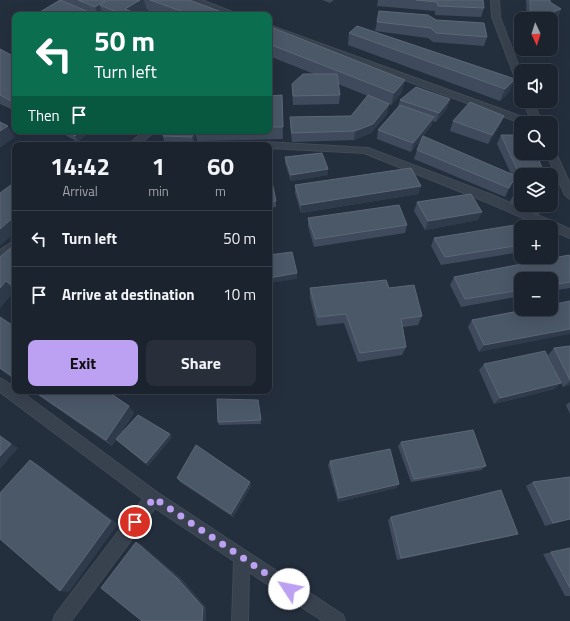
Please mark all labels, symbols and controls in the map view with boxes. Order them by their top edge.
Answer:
north arrow [514,12,558,56]
map controls [514,12,558,316]
text: 50 m [94,19,155,62]
icon: left [28,28,80,80]
text: Turn left [94,58,157,85]
button: sound [514,64,558,108]
text: Then [28,104,60,127]
icon: arrive [68,104,90,126]
button: search [514,116,558,160]
text: 14:42 [50,148,110,184]
text: 1 [152,148,165,184]
text: 60 [207,148,234,184]
button: layers [514,168,558,212]
text: Arrival [62,181,98,201]
text: min [148,181,169,201]
text: m [215,181,226,201]
button: + [514,220,558,264]
text: Turn left [62,227,117,250]
text: 50 m [223,227,256,250]
icon: left [28,228,50,250]
button: − [514,272,558,316]
text: Arrive at destination [62,283,195,306]
text: 10 m [223,283,256,306]
icon: arrive [28,284,50,306]
button: Exit [28,340,138,386]
button: Share [146,340,256,386]
pin [118,505,152,539]
icon: arrive [124,511,146,533]
position arrow [268,568,310,610]

